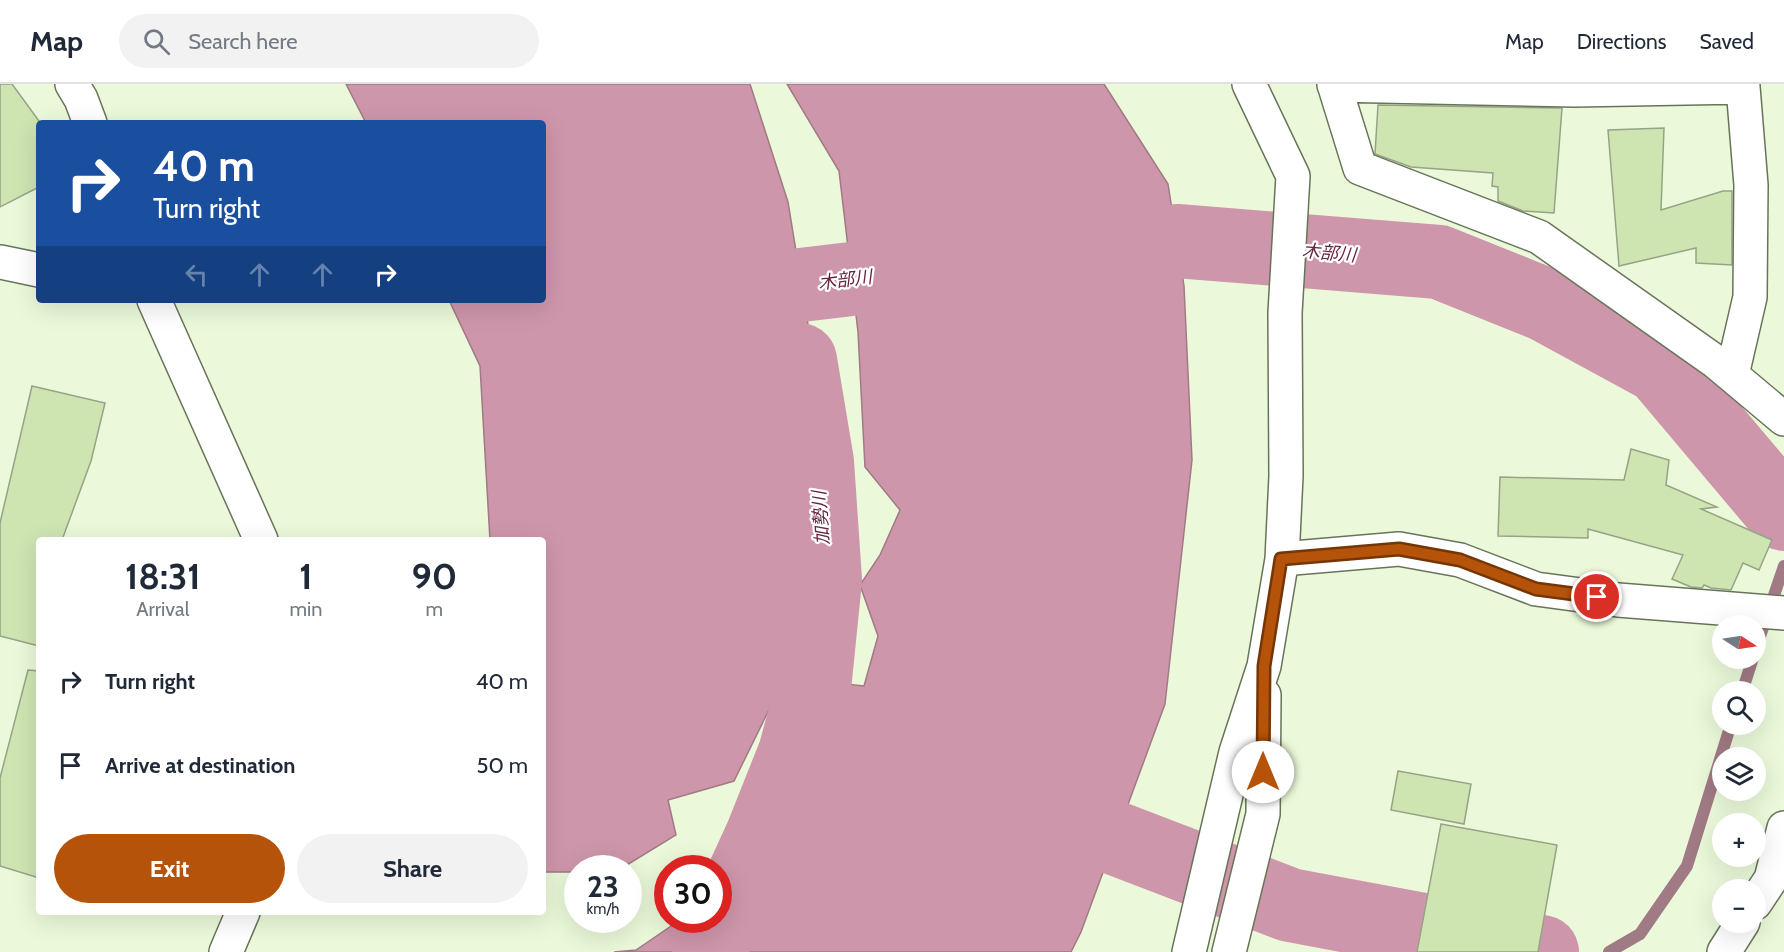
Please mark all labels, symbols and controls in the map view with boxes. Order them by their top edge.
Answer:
search box [119,14,539,68]
text: Map [30,24,83,58]
icon: search [140,25,173,58]
text: Search here [188,28,297,55]
text: Map [1505,29,1544,54]
text: Directions [1577,29,1666,54]
text: Saved [1699,29,1754,54]
text: 40 m [153,140,255,192]
icon: right [54,144,132,222]
text: Turn right [153,192,260,225]
water label: 木部川 [1301,240,1359,266]
icon: left [180,258,213,291]
icon: ahead [243,258,276,291]
icon: ahead [306,258,339,291]
icon: right [369,258,402,291]
water label: 木部川 [817,266,875,294]
water label: 加勢川 [808,488,834,546]
text: 18:31 [125,554,201,598]
text: 1 [299,554,313,598]
text: 90 [411,554,457,598]
pin [1571,571,1622,622]
icon: arrive [1580,580,1613,613]
text: Arrival [136,597,189,621]
text: min [290,597,323,621]
text: m [425,597,443,621]
north arrow [1712,615,1766,669]
map controls [1712,615,1766,933]
icon: right [54,665,87,698]
text: Turn right [105,668,195,695]
text: 40 m [476,668,528,695]
button: search [1712,681,1766,735]
position arrow [1231,740,1295,804]
button: layers [1712,747,1766,801]
icon: arrive [54,749,87,782]
text: Arrive at destination [105,752,295,779]
text: 50 m [476,752,528,779]
button: + [1712,813,1766,867]
button: Exit [54,834,285,903]
button: Share [297,834,528,903]
speed limit sign: 30 [654,855,732,933]
text: 23 [587,868,619,905]
button: − [1712,879,1766,933]
text: km/h [587,900,619,918]

